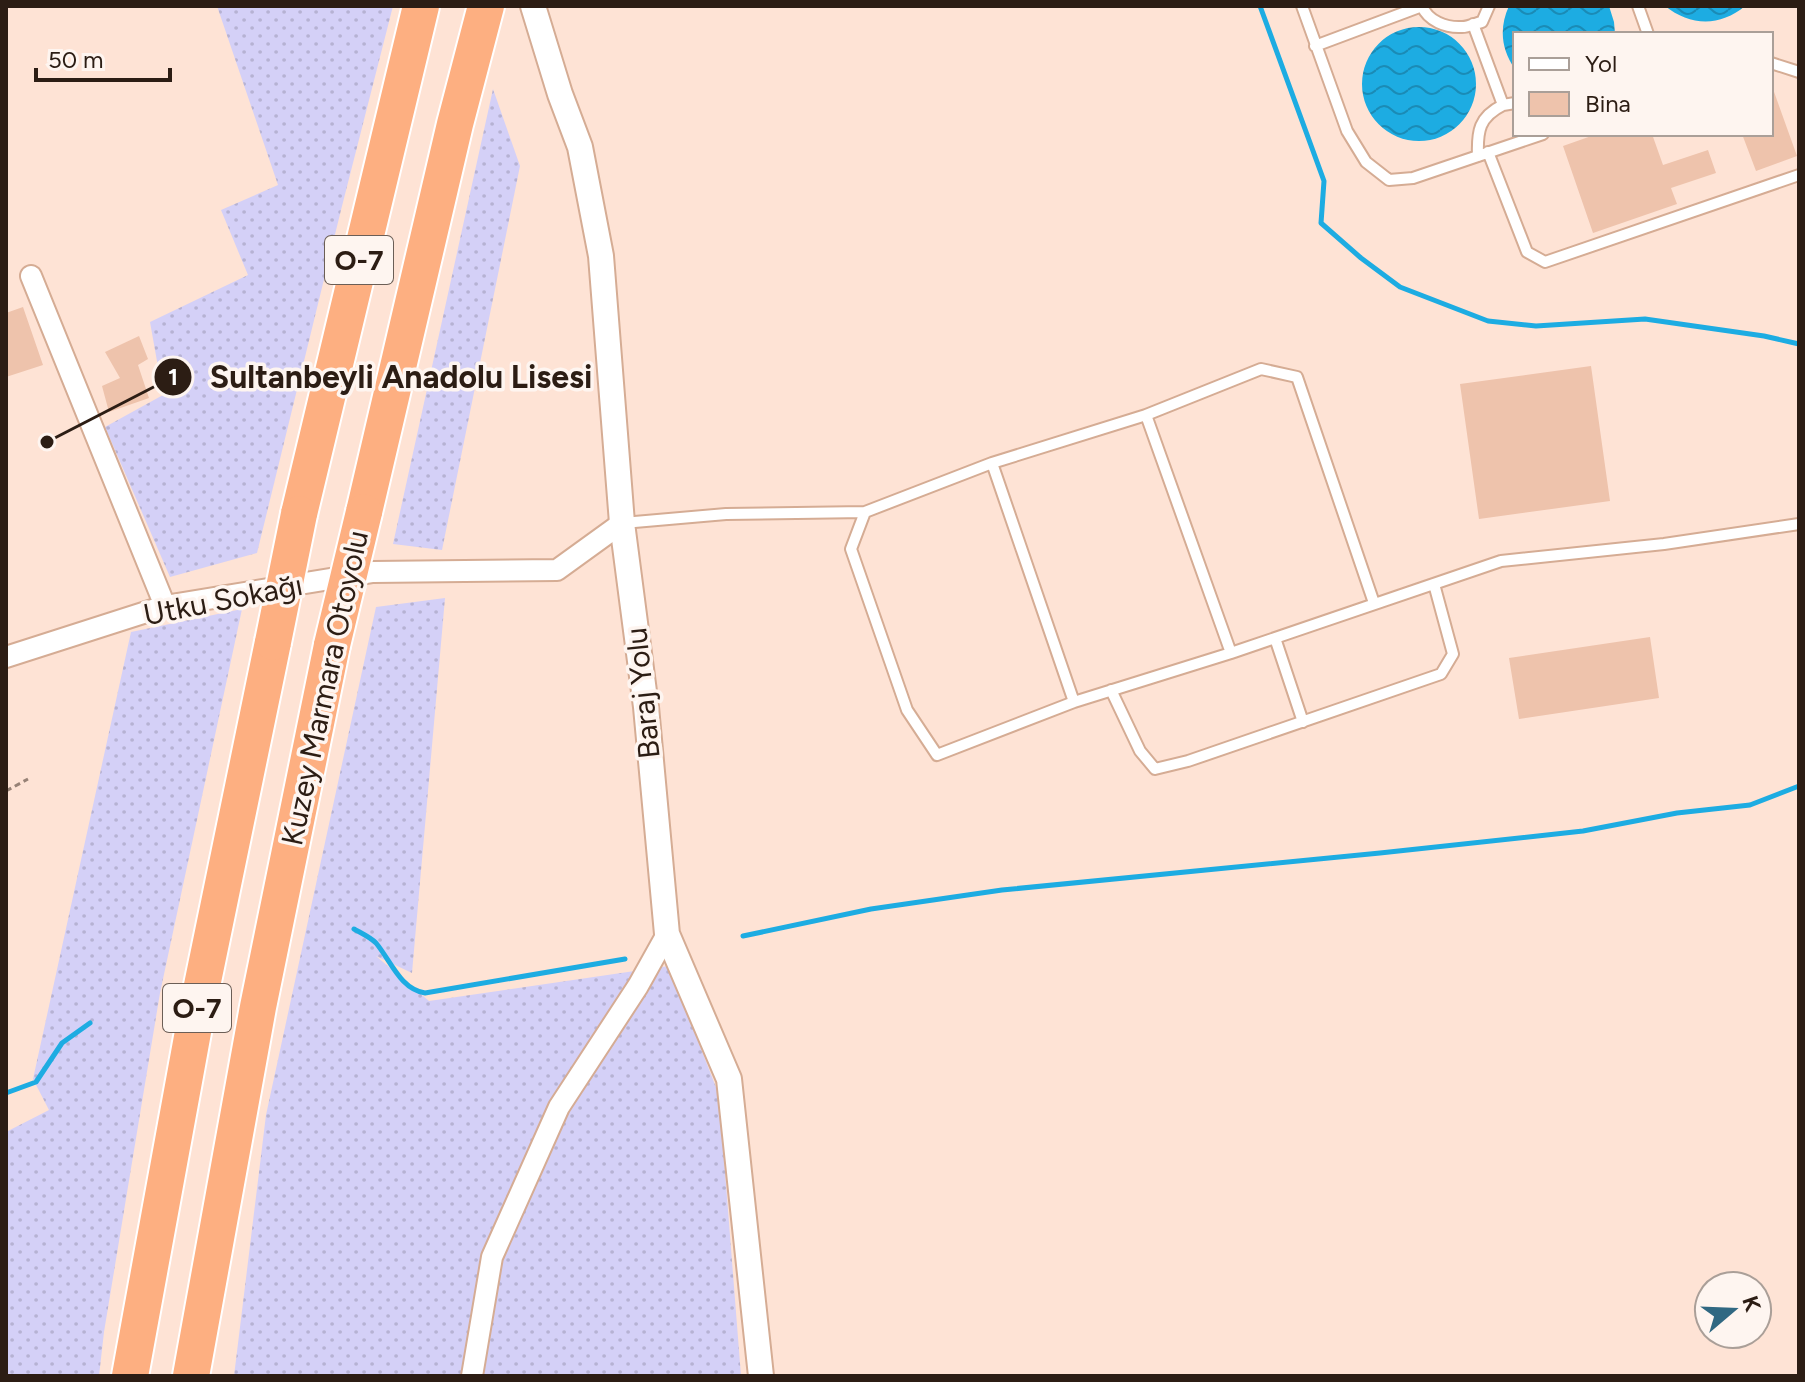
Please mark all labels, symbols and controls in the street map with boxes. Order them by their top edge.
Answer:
scale bar [36,32,170,82]
legend [1513,32,1773,136]
text: 50 m [48,45,104,74]
text: Yol [1585,49,1617,78]
text: Bina [1585,89,1631,118]
road number: O-7 [325,236,393,284]
callout: Sultanbeyli Anadolu Lisesi [153,349,608,405]
text: Sultanbeyli Anadolu Lisesi [210,358,592,396]
text: 1 [168,362,178,391]
street label: Kuzey Marmara Otoyolu [273,527,376,849]
street label: Utku Sokağı [140,566,306,633]
street label: Baraj Yolu [617,626,668,760]
road number: O-7 [163,984,231,1032]
north arrow [1693,1270,1773,1350]
text: K [1736,1292,1767,1315]

